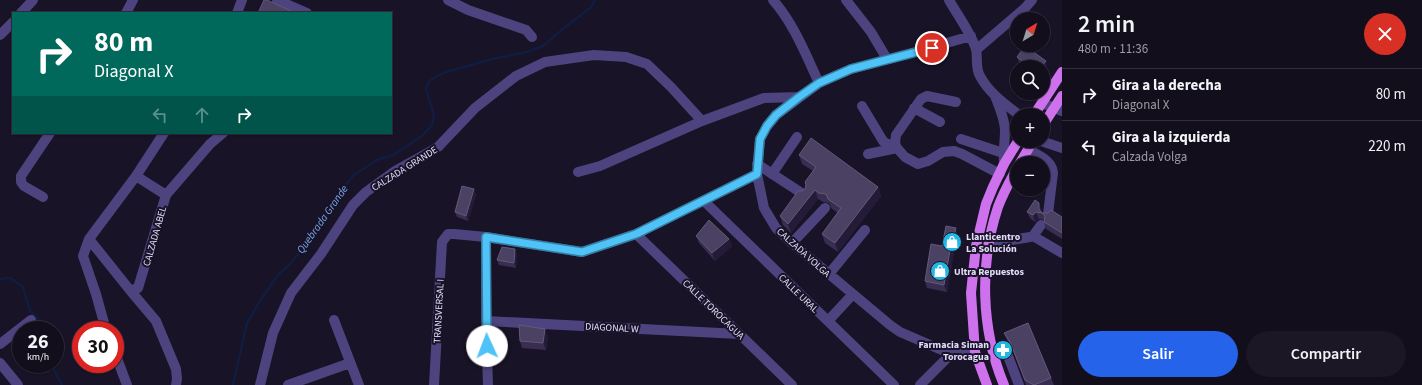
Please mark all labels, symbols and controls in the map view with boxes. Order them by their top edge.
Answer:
text: 2 min [1078,7,1135,42]
north arrow [1010,12,1050,52]
map controls [1010,12,1050,196]
button: close [1364,13,1406,55]
text: 80 m [94,22,153,62]
icon: right [28,28,80,80]
pin [915,31,949,65]
icon: arrive [921,37,943,59]
text: 480 m · 11:36 [1078,40,1148,58]
text: Diagonal X [94,59,174,84]
button: search [1010,60,1050,100]
text: Gira a la derecha [1112,75,1222,96]
icon: right [1078,84,1100,106]
text: 80 m [1376,84,1406,105]
text: Diagonal X [1112,96,1169,114]
icon: left [149,104,171,126]
icon: ahead [191,104,213,126]
icon: right [233,104,255,126]
button: + [1010,108,1050,148]
text: Gira a la izquierda [1112,127,1231,148]
icon: left [1078,136,1100,158]
text: 220 m [1368,136,1406,157]
street label: CALZADA GRANDE [369,143,440,195]
text: Calzada Volga [1112,148,1187,166]
button: − [1010,156,1050,196]
water label: Quebrada Grande [293,182,352,257]
street label: CALZADA ABEL [140,205,170,268]
street label: CALZADA VOLGA [773,225,834,281]
place label: Llanticentro La Solución [966,230,1021,256]
shop icon: Llanticentro La Solución [941,231,963,253]
shop icon: Ultra Repuestos [929,260,951,282]
place label: Ultra Repuestos [954,265,1024,279]
street label: CALLE URAL [775,271,821,316]
street label: CALLE TOROCAGUA [679,276,748,343]
street label: TRANSVERSAL I [430,278,448,344]
street label: DIAGONAL W [585,320,639,336]
speed limit sign: 30 [72,321,124,373]
position arrow [466,325,508,367]
text: 26 [27,328,49,356]
button: Salir [1078,331,1238,377]
button: Compartir [1246,331,1406,377]
place label: Farmacia Siman Torocagua [918,338,989,364]
pharmacy icon: Farmacia Siman Torocagua [992,339,1014,361]
text: km/h [27,350,49,364]

